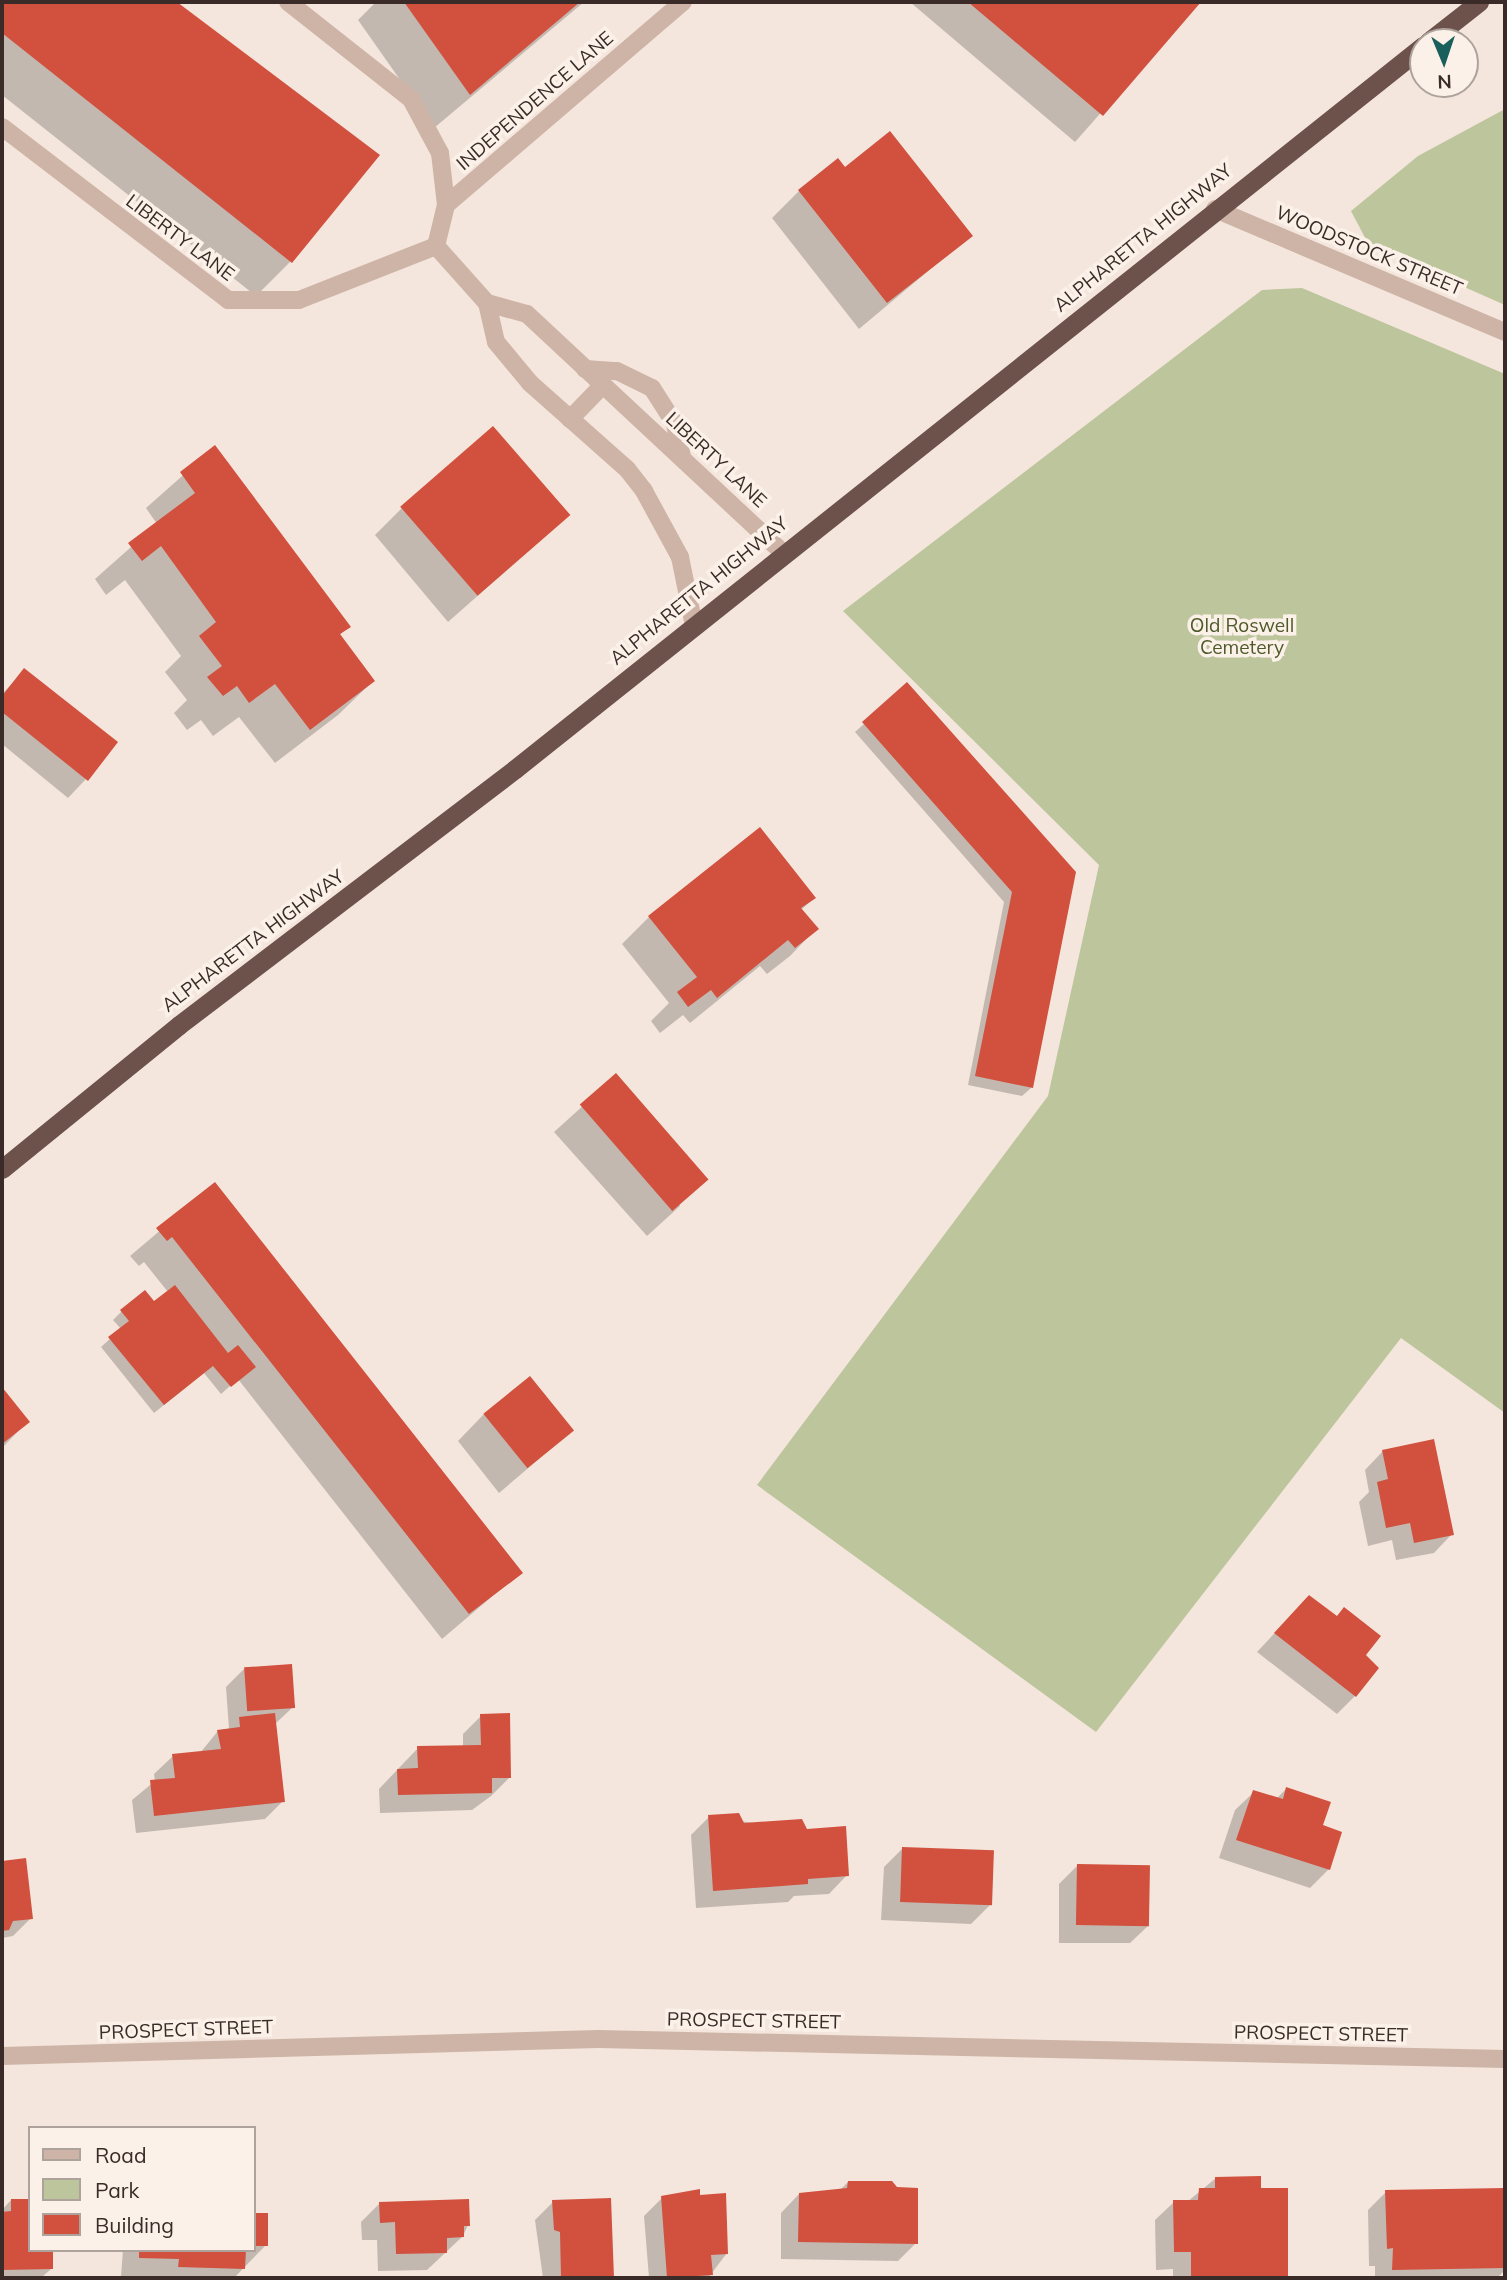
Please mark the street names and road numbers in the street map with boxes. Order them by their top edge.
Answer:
street label: INDEPENDENCE LANE [452,27,618,175]
street label: ALPHARETTA HIGHWAY [1049,159,1237,317]
street label: LIBERTY LANE [121,190,239,286]
street label: WOODSTOCK STREET [1272,201,1466,301]
street label: LIBERTY LANE [661,407,771,513]
street label: ALPHARETTA HIGHWAY [605,512,793,670]
street label: ALPHARETTA HIGHWAY [157,865,349,1017]
street label: PROSPECT STREET [667,2008,841,2034]
street label: PROSPECT STREET [98,2016,274,2044]
street label: PROSPECT STREET [1234,2021,1408,2047]

